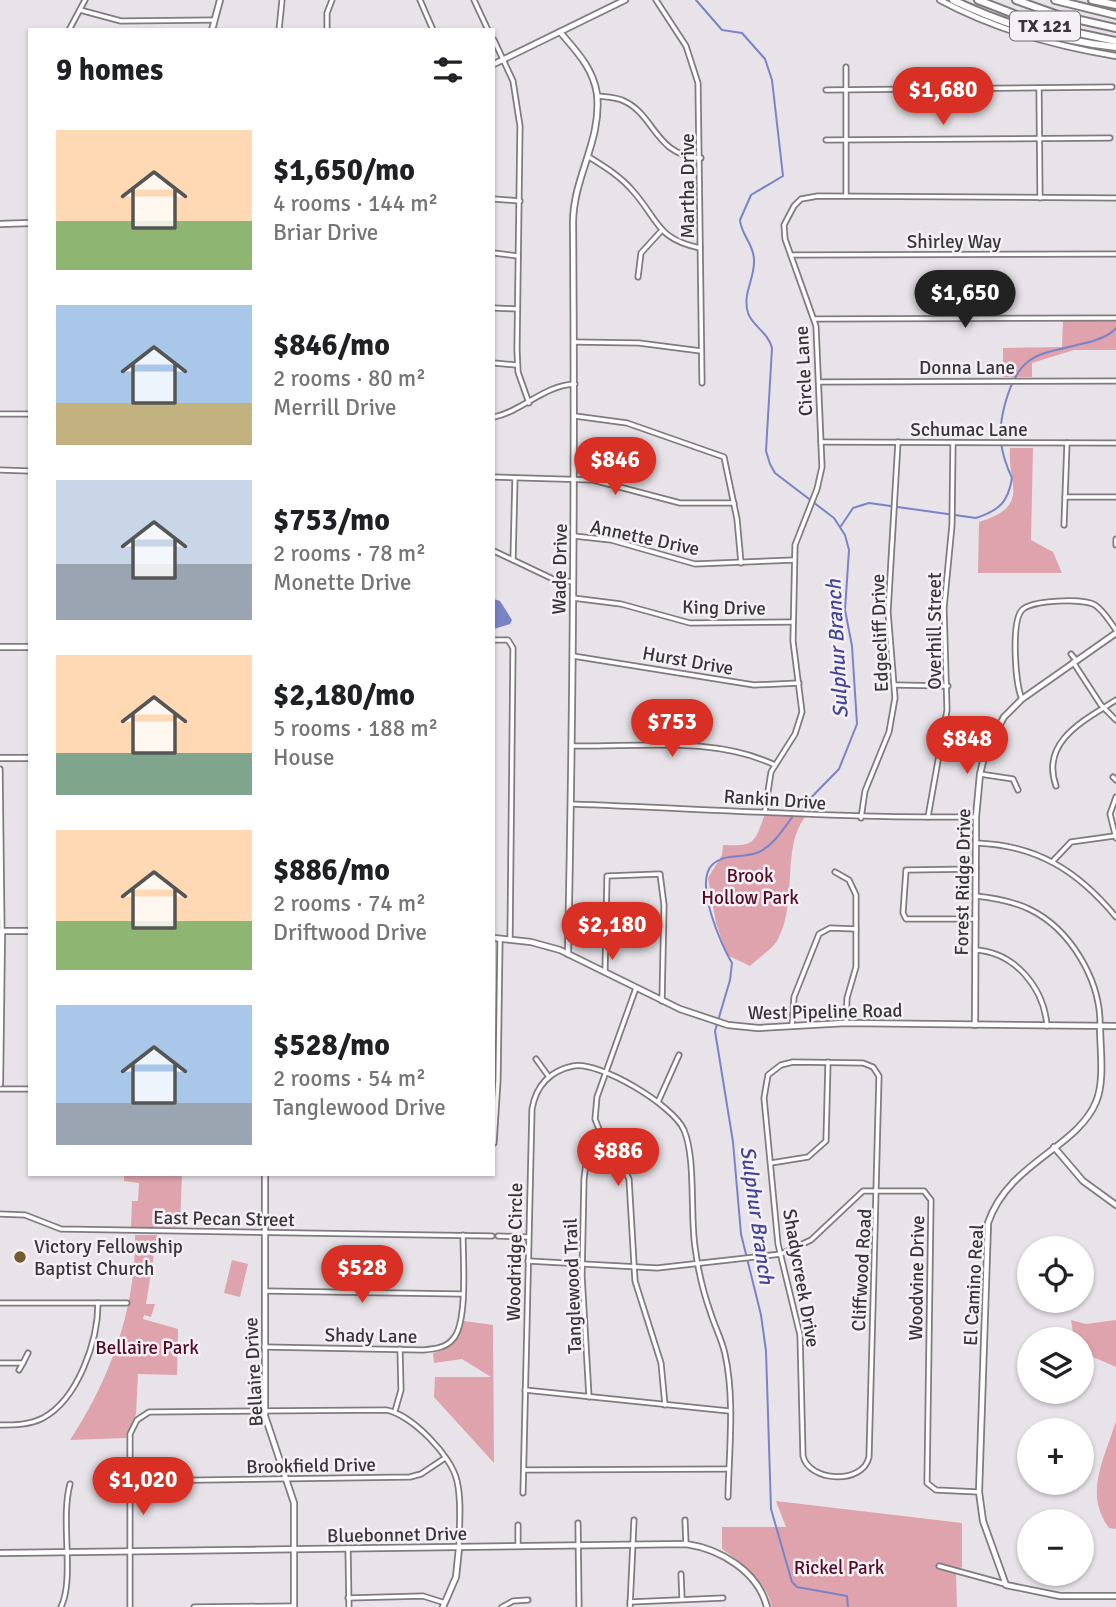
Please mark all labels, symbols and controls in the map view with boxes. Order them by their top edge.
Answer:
road number: TX 121 [1010,12,1080,41]
icon: filters [429,51,467,89]
text: 9 homes [56,52,163,89]
pin: $1,680 [886,68,1000,127]
text: $1,680 [909,75,977,104]
street label: Martha Drive [676,133,700,239]
text: $1,650/mo [273,152,415,189]
icon: home [112,158,196,242]
text: 4 rooms · 144 m² [273,189,438,218]
text: Briar Drive [273,218,378,247]
street label: Shirley Way [907,230,1001,254]
pin: $1,650 [908,270,1022,330]
text: $1,650 [931,278,999,307]
street label: Circle Lane [790,325,818,417]
text: $846/mo [273,327,390,364]
icon: home [112,333,196,417]
street label: Donna Lane [919,356,1015,380]
text: 2 rooms · 80 m² [273,364,426,393]
text: Merrill Drive [273,393,396,422]
street label: Schumac Lane [910,418,1028,442]
pin: $846 [574,438,656,497]
text: $846 [590,445,640,474]
text: $753/mo [273,502,390,539]
icon: home [112,508,196,592]
street label: Annette Drive [588,515,702,561]
street label: Wade Drive [547,523,573,615]
text: 2 rooms · 78 m² [273,539,426,568]
text: Monette Drive [273,568,412,597]
street label: Overhill Street [923,572,947,690]
street label: Edgecliff Drive [866,573,894,693]
water label: Sulphur Branch [820,578,854,719]
street label: King Drive [682,595,766,621]
street label: Hurst Drive [641,641,735,681]
text: $2,180/mo [273,677,415,714]
icon: home [112,683,196,767]
pin: $753 [631,700,713,759]
text: $753 [647,707,697,736]
text: 5 rooms · 188 m² [273,714,438,743]
pin: $848 [926,716,1008,776]
text: $848 [942,724,992,753]
text: House [273,743,335,772]
street label: Rankin Drive [723,784,827,816]
street label: Forest Ridge Drive [950,808,976,956]
text: $886/mo [273,852,390,889]
icon: home [112,858,196,942]
park label: Brook Hollow Park [701,864,799,910]
text: 2 rooms · 74 m² [273,889,426,918]
pin: $2,180 [555,902,669,962]
text: $2,180 [578,910,646,939]
text: Driftwood Drive [273,918,427,947]
street label: West Pipeline Road [747,999,903,1025]
text: $528/mo [273,1027,390,1064]
icon: home [112,1033,196,1117]
text: 2 rooms · 54 m² [273,1064,426,1093]
text: Tanglewood Drive [273,1093,446,1122]
pin: $886 [577,1128,659,1188]
text: $886 [593,1136,643,1165]
water label: Sulphur Branch [734,1144,780,1286]
street label: Woodridge Circle [502,1183,528,1322]
street label: East Pecan Street [153,1206,295,1232]
street label: Shadycreek Drive [777,1207,825,1349]
street label: Cliffwood Road [847,1208,877,1332]
street label: Woodvine Drive [904,1215,930,1341]
street label: Tanglewood Trail [559,1218,587,1354]
street label: El Camino Real [959,1223,989,1347]
place label: Victory Fellowship Baptist Church [34,1235,183,1281]
map controls [1017,1236,1094,1586]
button: locate [1017,1236,1094,1313]
pin: $528 [321,1246,403,1305]
marker: Victory Fellowship Baptist Church [12,1249,28,1265]
text: $528 [337,1253,387,1282]
street label: Bellaire Drive [239,1317,269,1427]
street label: Shady Lane [324,1323,418,1349]
button: layers [1017,1327,1094,1404]
park label: Bellaire Park [95,1336,199,1360]
button: + [1017,1418,1094,1495]
street label: Brookfield Drive [246,1453,376,1479]
pin: $1,020 [86,1458,200,1517]
text: $1,020 [109,1465,177,1494]
button: − [1017,1509,1094,1586]
street label: Bluebonnet Drive [327,1522,467,1548]
park label: Rickel Park [794,1556,885,1580]

